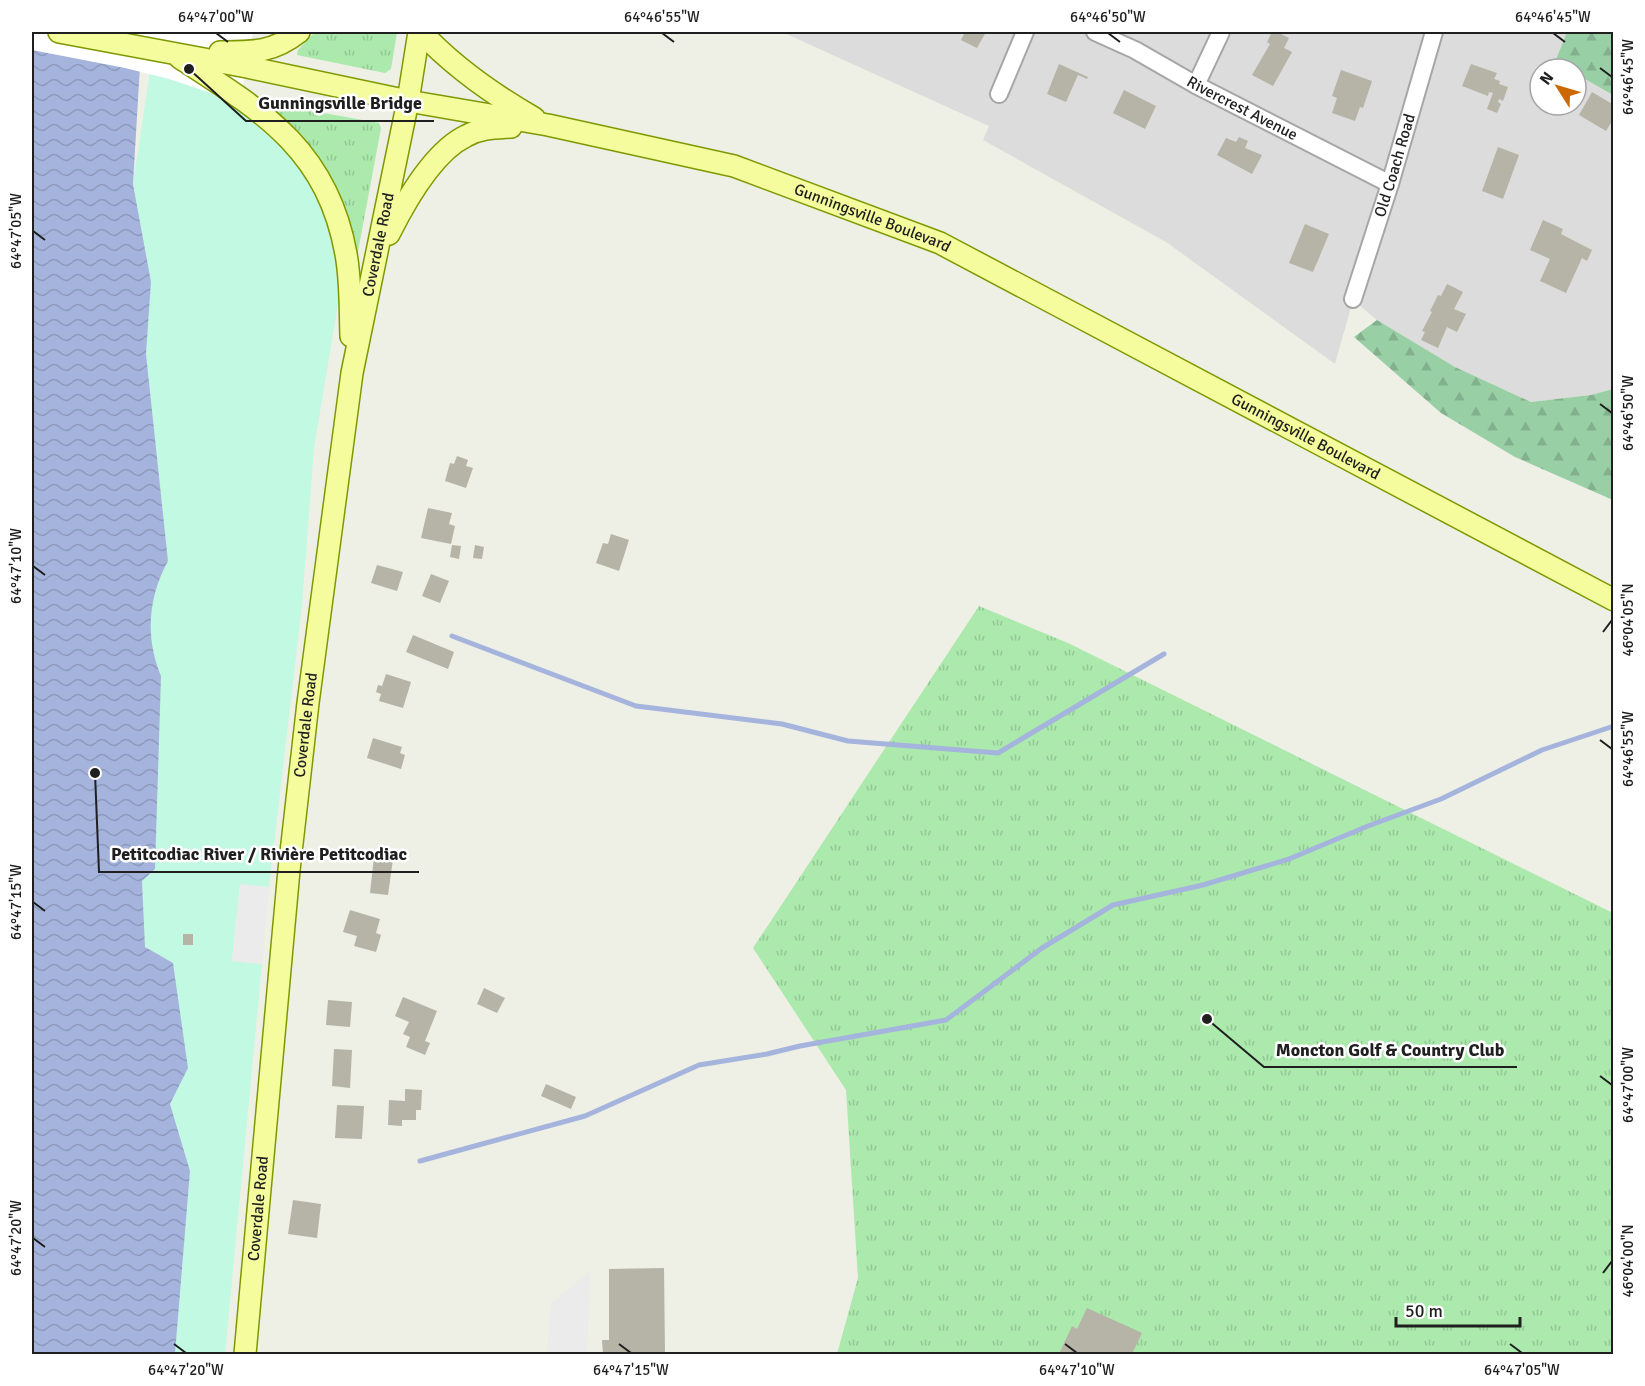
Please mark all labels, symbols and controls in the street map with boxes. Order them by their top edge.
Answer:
text: 64°47'00"W [178,8,254,26]
text: 64°46'55"W [624,8,700,26]
text: 64°46'50"W [1070,8,1146,26]
text: 64°46'45"W [1515,8,1591,26]
text: 64°46'45"W [1619,39,1637,115]
north arrow [1528,57,1588,117]
text: N [1535,68,1558,89]
street label: Rivercrest Avenue [1183,72,1301,145]
callout: Gunningsville Bridge [246,85,434,121]
text: Gunningsville Bridge [258,92,422,114]
street label: Old Coach Road [1370,111,1420,220]
street label: Gunningsville Boulevard [791,179,954,257]
street label: Coverdale Road [358,191,399,298]
text: 64°47'05"W [7,193,25,269]
text: 64°46'50"W [1619,375,1637,451]
street label: Gunningsville Boulevard [1228,389,1384,484]
text: 64°47'10"W [7,528,25,604]
text: 46°04'05"N [1619,583,1637,657]
street label: Coverdale Road [290,671,322,778]
text: 64°46'55"W [1619,711,1637,787]
callout: Petitcodiac River / Rivière Petitcodiac [99,836,419,872]
text: Petitcodiac River / Rivière Petitcodiac [111,843,408,865]
text: 64°47'15"W [7,864,25,940]
callout: Moncton Golf & Country Club [1264,1031,1517,1067]
text: Moncton Golf & Country Club [1276,1039,1505,1061]
text: 64°47'00"W [1619,1047,1637,1123]
street label: Coverdale Road [243,1155,273,1262]
text: 64°47'20"W [7,1200,25,1276]
text: 46°04'00"N [1619,1224,1637,1298]
scale bar [1396,1290,1520,1328]
text: 50 m [1405,1300,1443,1322]
text: 64°47'20"W [148,1361,224,1379]
text: 64°47'15"W [593,1361,669,1379]
text: 64°47'10"W [1039,1361,1115,1379]
text: 64°47'05"W [1484,1361,1560,1379]

